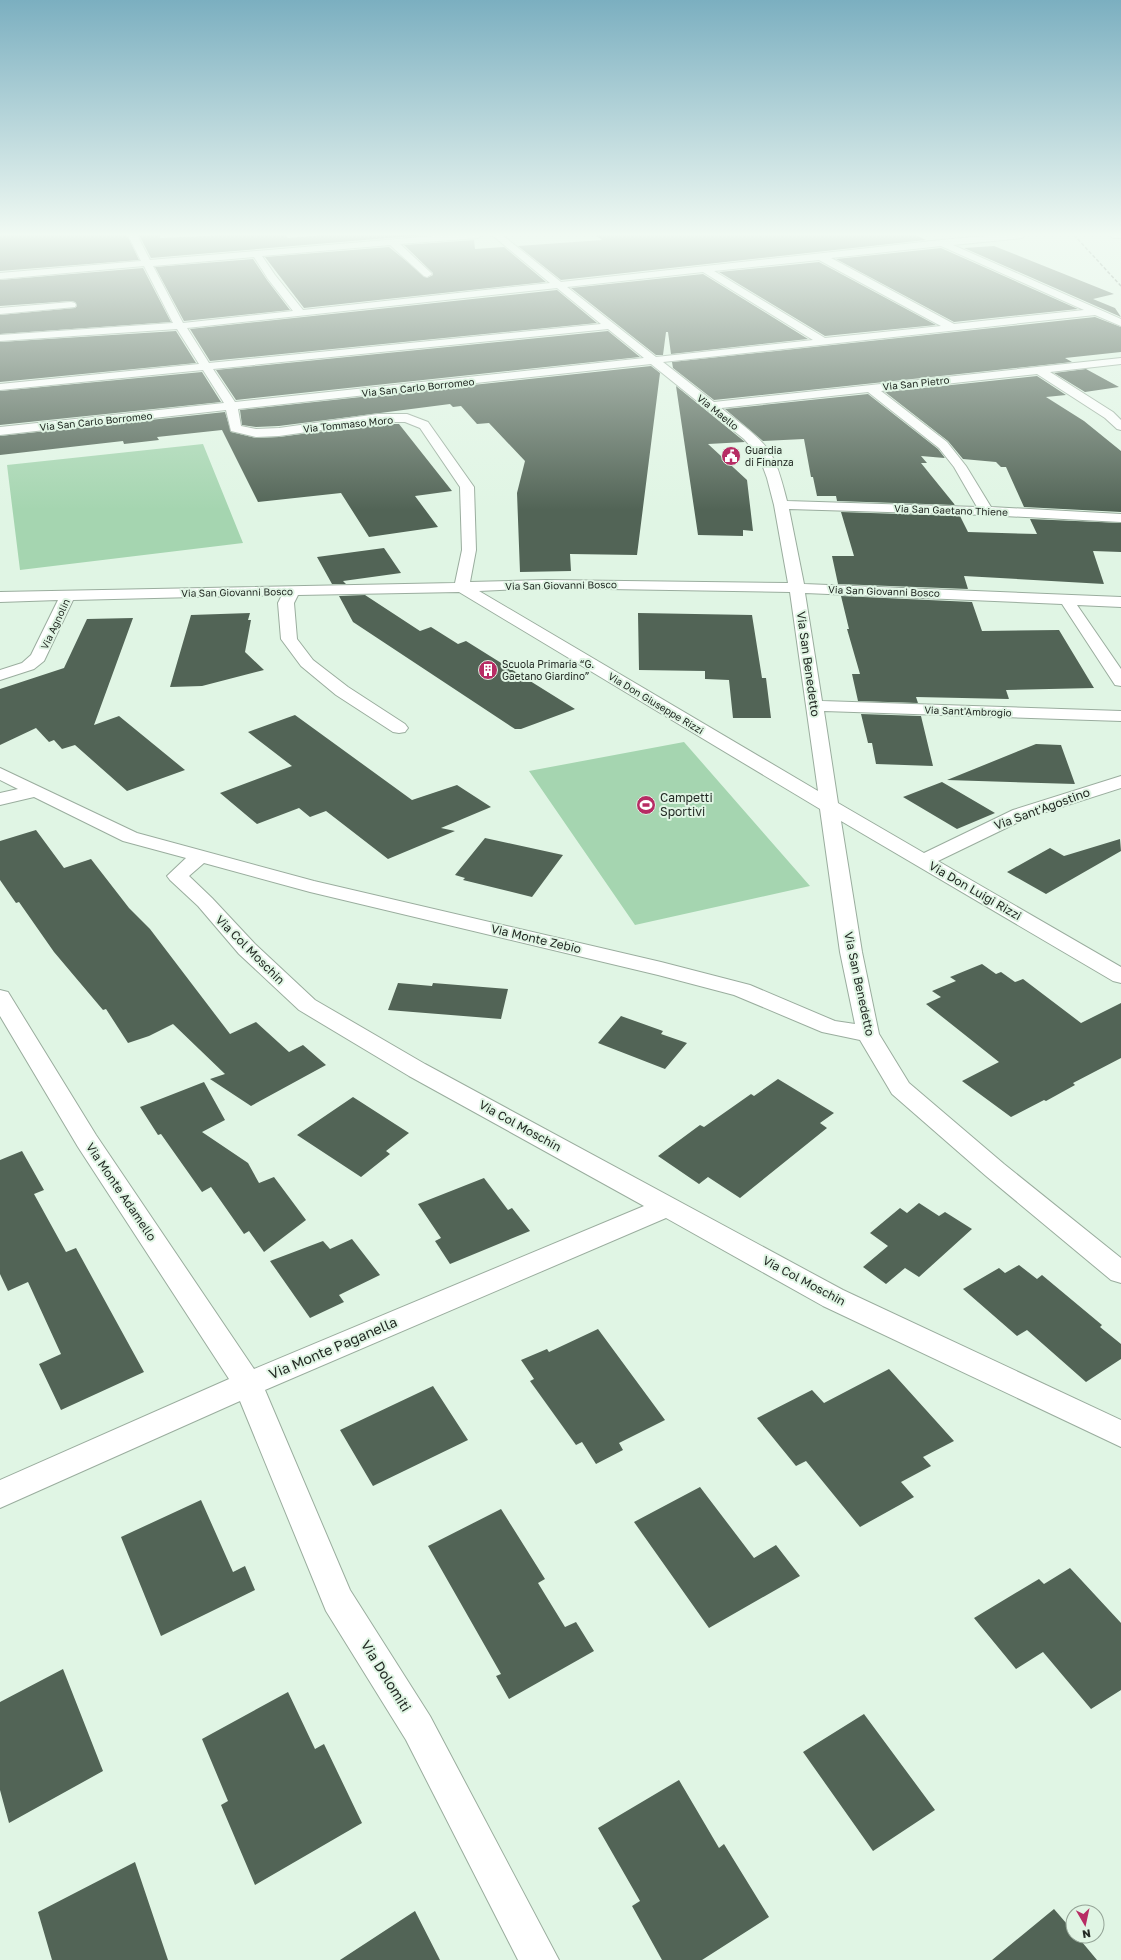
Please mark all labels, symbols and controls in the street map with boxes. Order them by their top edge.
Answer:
street label: Via San Pietro [882,374,950,392]
street label: Via San Carlo Borromeo [361,375,475,399]
street label: Via Maello [695,392,741,432]
street label: Via San Carlo Borromeo [39,409,153,433]
street label: Via Tommaso Moro [302,413,394,435]
place label: Guardia di Finanza [745,444,794,468]
public building icon: Guardia di Finanza [720,445,742,467]
street label: Via San Gaetano Thiene [894,502,1008,518]
street label: Via San Giovanni Bosco [505,578,617,592]
street label: Via San Giovanni Bosco [828,583,940,599]
street label: Via San Giovanni Bosco [181,585,293,599]
street label: Via Agnolin [38,597,72,651]
street label: Via San Benedetto [794,610,823,718]
place label: Scuola Primaria “G. Gaetano Giardino” [502,658,594,682]
building icon: Scuola Primaria “G. Gaetano Giardino” [477,659,499,681]
street label: Via Don Giuseppe Rizzi [606,670,706,736]
street label: Via Sant'Ambrogio [924,703,1012,719]
street label: Via Sant'Agostino [992,784,1092,833]
place label: Campetti Sportivi [660,790,713,819]
sports icon: Campetti Sportivi [635,794,657,816]
street label: Via Don Luigi Rizzi [926,858,1024,923]
street label: Via Col Moschin [213,912,288,987]
street label: Via Monte Zebio [489,921,583,956]
street label: Via San Benedetto [841,930,878,1037]
street label: Via Col Moschin [477,1097,564,1154]
street label: Via Monte Adamello [83,1140,160,1244]
street label: Via Col Moschin [760,1252,848,1309]
street label: Via Monte Paganella [266,1313,400,1382]
street label: Via Dolomiti [358,1637,415,1715]
north arrow [1065,1904,1105,1944]
text: N [1081,1927,1092,1941]

